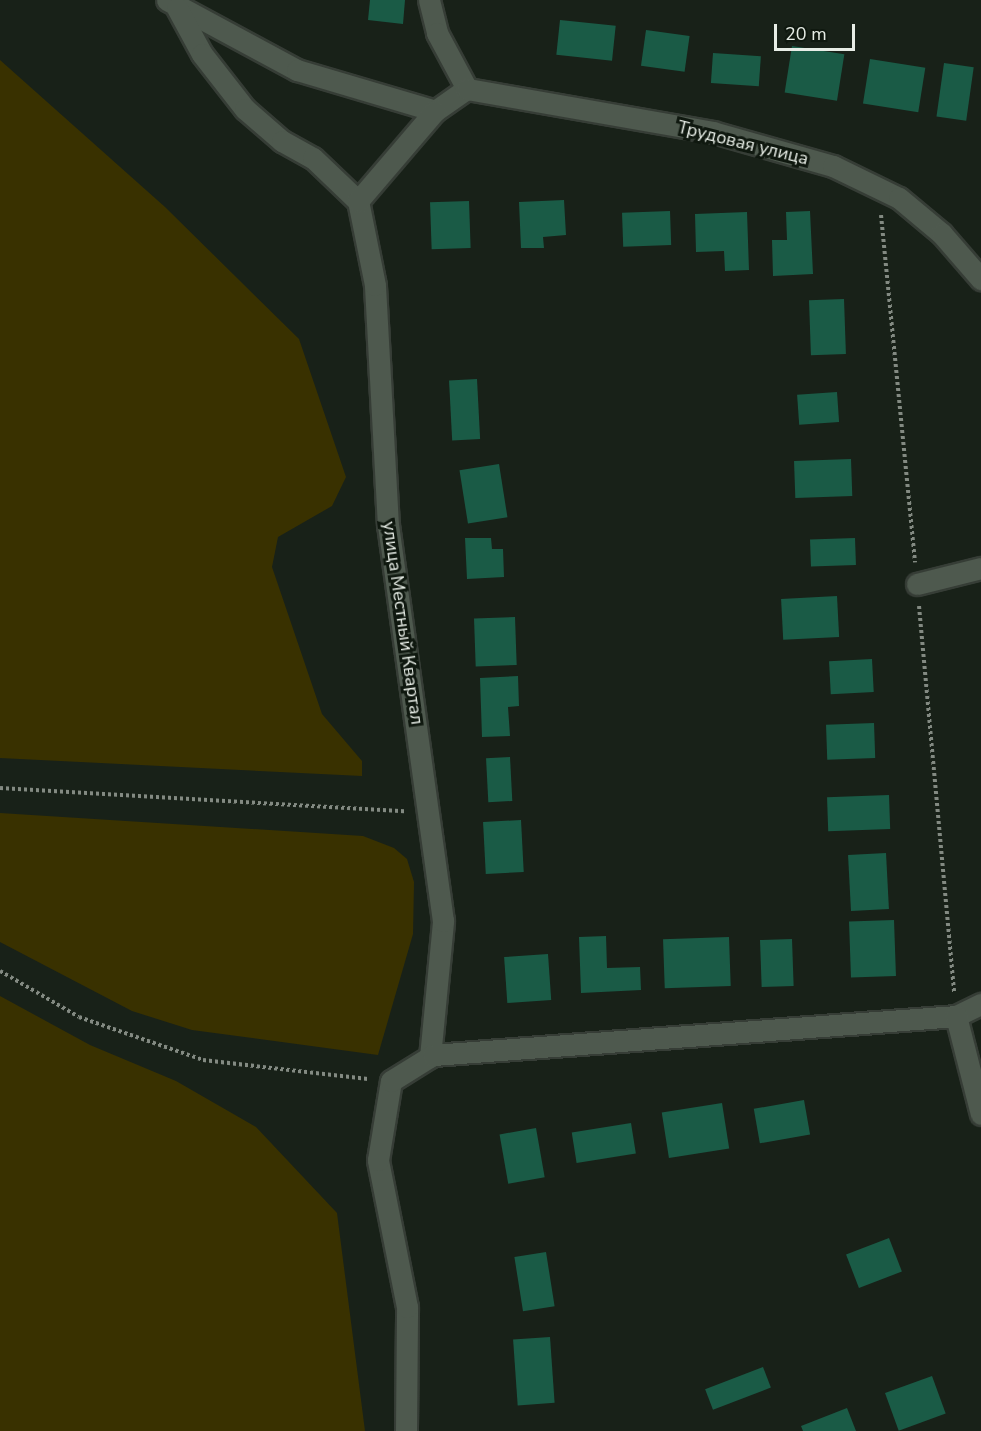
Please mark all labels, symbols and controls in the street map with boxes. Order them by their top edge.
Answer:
scale bar [777,12,858,50]
text: 20 m [785,22,827,46]
street label: Трудовая улица [675,116,811,170]
street label: улица Местный Квартал [378,520,428,726]

